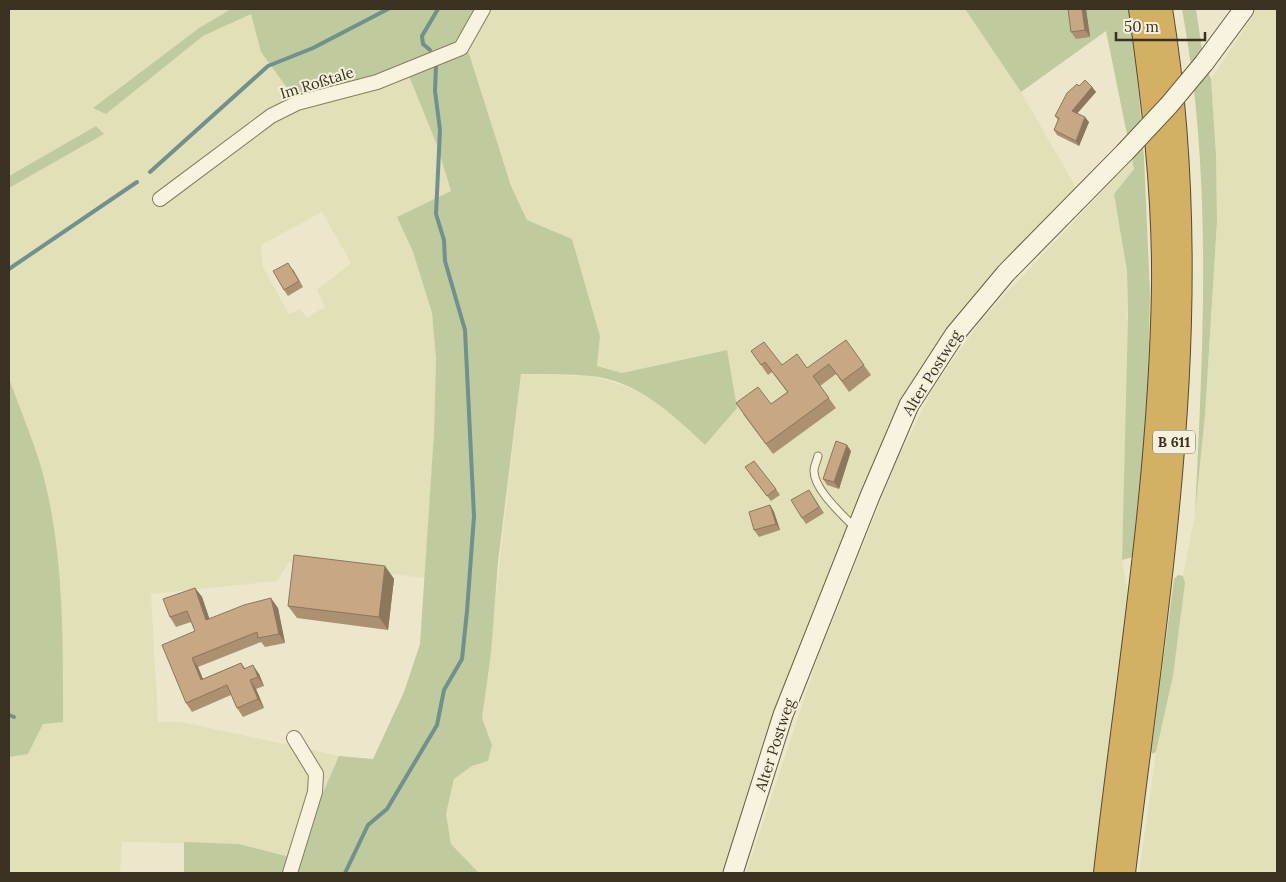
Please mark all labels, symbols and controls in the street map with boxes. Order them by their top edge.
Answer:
scale bar [1116,10,1205,42]
text: 50 m [1124,17,1159,36]
street label: Im Roßtale [278,62,356,103]
street label: Alter Postweg [897,326,966,420]
road number: B 611 [1153,431,1195,454]
street label: Alter Postweg [750,695,799,795]

